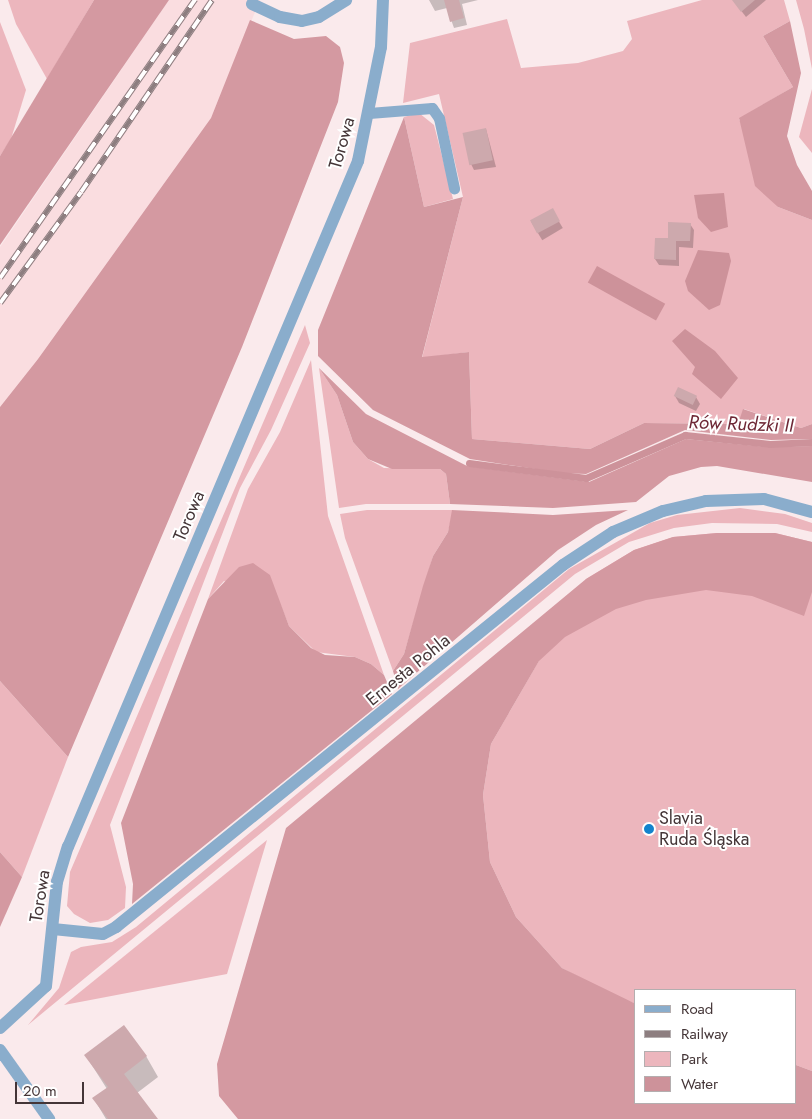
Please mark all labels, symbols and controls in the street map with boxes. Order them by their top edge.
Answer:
street label: Torowa [324,115,360,171]
water label: Rów Rudzki II [688,411,794,437]
street label: Torowa [169,487,209,545]
street label: Ernesta Pohla [362,630,454,710]
place label: Slavia Ruda Śląska [659,808,749,851]
marker: Slavia Ruda Śląska [643,823,655,835]
street label: Torowa [25,868,55,924]
legend [634,989,797,1104]
text: Road [681,998,713,1020]
text: Railway [681,1023,728,1045]
text: Park [681,1048,708,1070]
scale bar [18,1072,86,1104]
text: Water [681,1073,718,1095]
text: 20 m [23,1080,57,1102]

